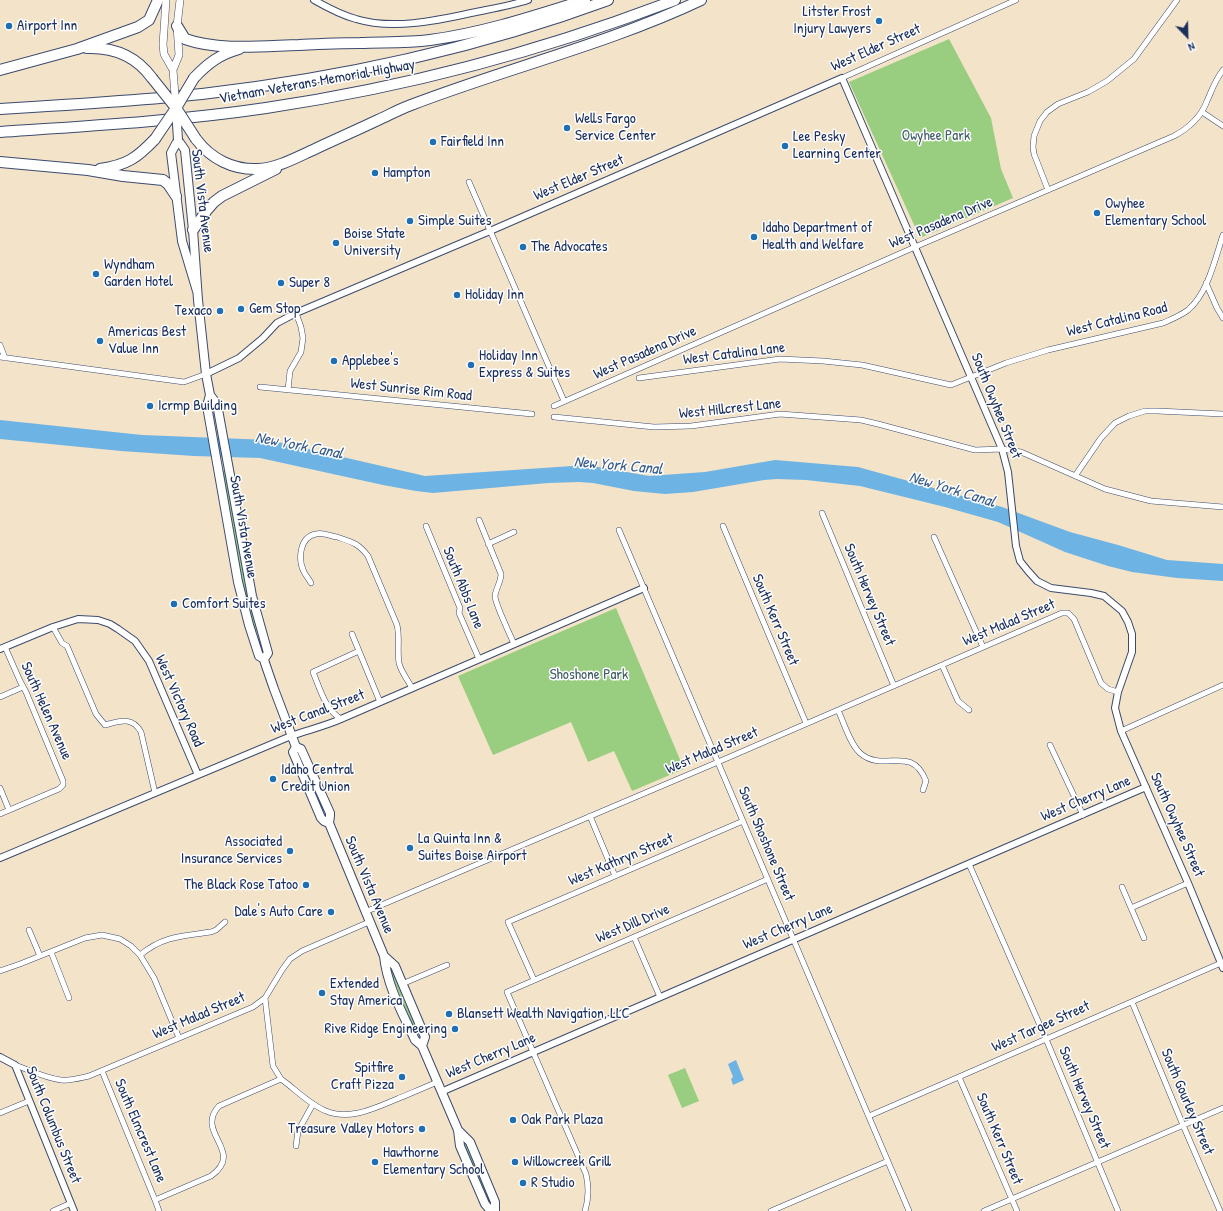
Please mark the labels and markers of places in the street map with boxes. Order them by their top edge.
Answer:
place label: Litster Frost Injury Lawyers [793,3,871,38]
marker: Litster Frost Injury Lawyers [874,16,884,26]
place label: Airport Inn [17,17,77,35]
marker: Airport Inn [4,21,14,31]
place label: Wells Fargo Service Center [575,110,656,145]
marker: Wells Fargo Service Center [562,123,572,133]
place label: Lee Pesky Learning Center [793,128,881,163]
place label: Fairfield Inn [441,133,504,151]
marker: Fairfield Inn [428,137,438,147]
marker: Lee Pesky Learning Center [780,141,790,151]
place label: Hampton [383,164,431,182]
marker: Hampton [370,168,380,178]
place label: Owyhee Elementary School [1105,195,1206,230]
marker: Owyhee Elementary School [1092,208,1102,218]
place label: Simple Suites [418,212,491,230]
marker: Simple Suites [405,216,415,226]
place label: Idaho Department of Health and Welfare [762,219,872,254]
place label: Boise State University [344,225,405,260]
marker: Idaho Department of Health and Welfare [749,232,759,242]
marker: Boise State University [331,238,341,248]
place label: The Advocates [531,238,608,256]
marker: The Advocates [518,242,528,252]
place label: Wyndham Garden Hotel [104,256,173,291]
marker: Wyndham Garden Hotel [91,269,101,279]
place label: Super 8 [289,274,330,292]
marker: Super 8 [276,278,286,288]
place label: Holiday Inn [465,286,524,304]
marker: Holiday Inn [452,290,462,300]
place label: Gem Stop [249,300,300,318]
place label: Texaco [175,302,212,320]
marker: Gem Stop [236,304,246,314]
marker: Texaco [215,306,225,316]
place label: Americas Best Value Inn [108,323,186,358]
marker: Americas Best Value Inn [95,336,105,346]
place label: Holiday Inn Express & Suites [479,347,570,382]
place label: Applebee's [342,352,398,370]
marker: Applebee's [329,356,339,366]
marker: Holiday Inn Express & Suites [466,360,476,370]
place label: Icrmp Building [158,397,237,415]
marker: Icrmp Building [145,401,155,411]
place label: Comfort Suites [182,595,265,613]
marker: Comfort Suites [169,599,179,609]
place label: Idaho Central Credit Union [281,761,354,796]
marker: Idaho Central Credit Union [268,774,278,784]
place label: La Quinta Inn & Suites Boise Airport [418,830,527,865]
place label: Associated Insurance Services [181,833,282,868]
marker: La Quinta Inn & Suites Boise Airport [405,843,415,853]
marker: Associated Insurance Services [285,846,295,856]
place label: The Black Rose Tatoo [184,876,298,894]
marker: The Black Rose Tatoo [301,880,311,890]
place label: Dale's Auto Care [235,903,323,921]
marker: Dale's Auto Care [326,907,336,917]
place label: Extended Stay America [330,975,402,1010]
marker: Extended Stay America [317,988,327,998]
place label: Blansett Wealth Navigation, LLC [457,1005,630,1023]
marker: Blansett Wealth Navigation, LLC [444,1009,454,1019]
place label: Rive Ridge Engineering [325,1020,447,1038]
marker: Rive Ridge Engineering [450,1024,460,1034]
place label: Spitfire Craft Pizza [331,1059,394,1094]
marker: Spitfire Craft Pizza [397,1072,407,1082]
place label: Oak Park Plaza [521,1111,603,1129]
marker: Oak Park Plaza [508,1115,518,1125]
place label: Treasure Valley Motors [288,1120,414,1138]
marker: Treasure Valley Motors [417,1124,427,1134]
place label: Hawthorne Elementary School [383,1144,484,1179]
place label: Willowcreek Grill [523,1153,611,1171]
marker: Hawthorne Elementary School [370,1157,380,1167]
marker: Willowcreek Grill [510,1157,520,1167]
place label: R Studio [531,1174,575,1192]
marker: R Studio [518,1178,528,1188]

